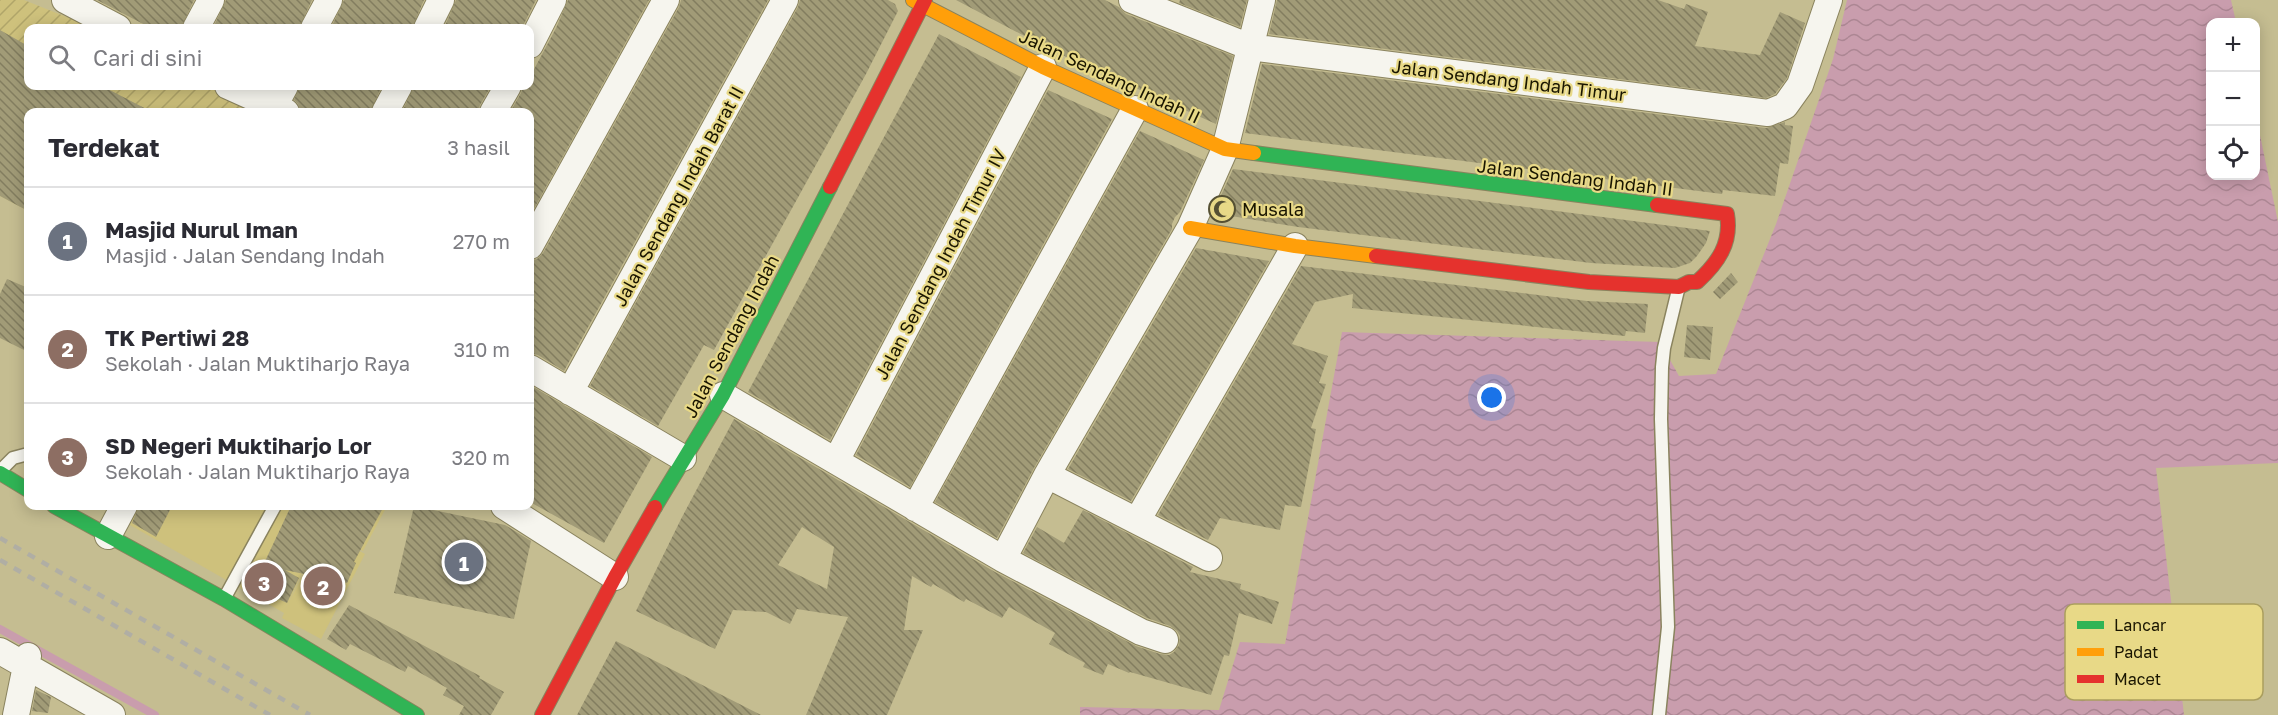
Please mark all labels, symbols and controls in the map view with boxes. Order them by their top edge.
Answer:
map controls [2206,18,2260,180]
button: + [2206,18,2260,72]
search box [24,24,534,90]
street label: Jalan Sendang Indah II [1016,24,1204,128]
icon: search [45,41,78,74]
text: Cari di sini [93,44,202,71]
street label: Jalan Sendang Indah Timur [1391,55,1627,105]
button: − [2206,72,2260,126]
street label: Jalan Sendang Indah Barat II [608,82,748,310]
button: locate [2206,126,2260,180]
text: Terdekat [48,132,160,163]
text: 3 hasil [447,135,510,159]
street label: Jalan Sendang Indah Timur IV [870,145,1010,383]
street label: Jalan Sendang Indah II [1476,154,1674,200]
mosque icon: Musala [1207,194,1237,224]
place label: Musala [1242,198,1304,220]
text: Masjid Nurul Iman [105,216,298,243]
text: 1 [62,229,73,253]
text: 270 m [453,229,510,253]
text: Masjid · Jalan Sendang Indah [105,243,385,267]
street label: Jalan Sendang Indah [679,251,783,421]
text: TK Pertiwi 28 [105,324,249,351]
text: 2 [61,337,74,361]
text: 310 m [454,337,510,361]
text: Sekolah · Jalan Muktiharjo Raya [105,351,410,375]
your location [1477,383,1506,412]
text: SD Negeri Muktiharjo Lor [105,432,372,459]
text: 3 [61,445,74,469]
text: 320 m [452,445,510,469]
text: Sekolah · Jalan Muktiharjo Raya [105,459,410,483]
pin: 1 [444,540,484,584]
pin: 3 [244,560,284,604]
pin: 2 [304,564,342,608]
legend [2065,604,2263,700]
text: Lancar [2114,615,2166,635]
text: Padat [2114,642,2158,662]
text: Macet [2114,669,2161,689]

